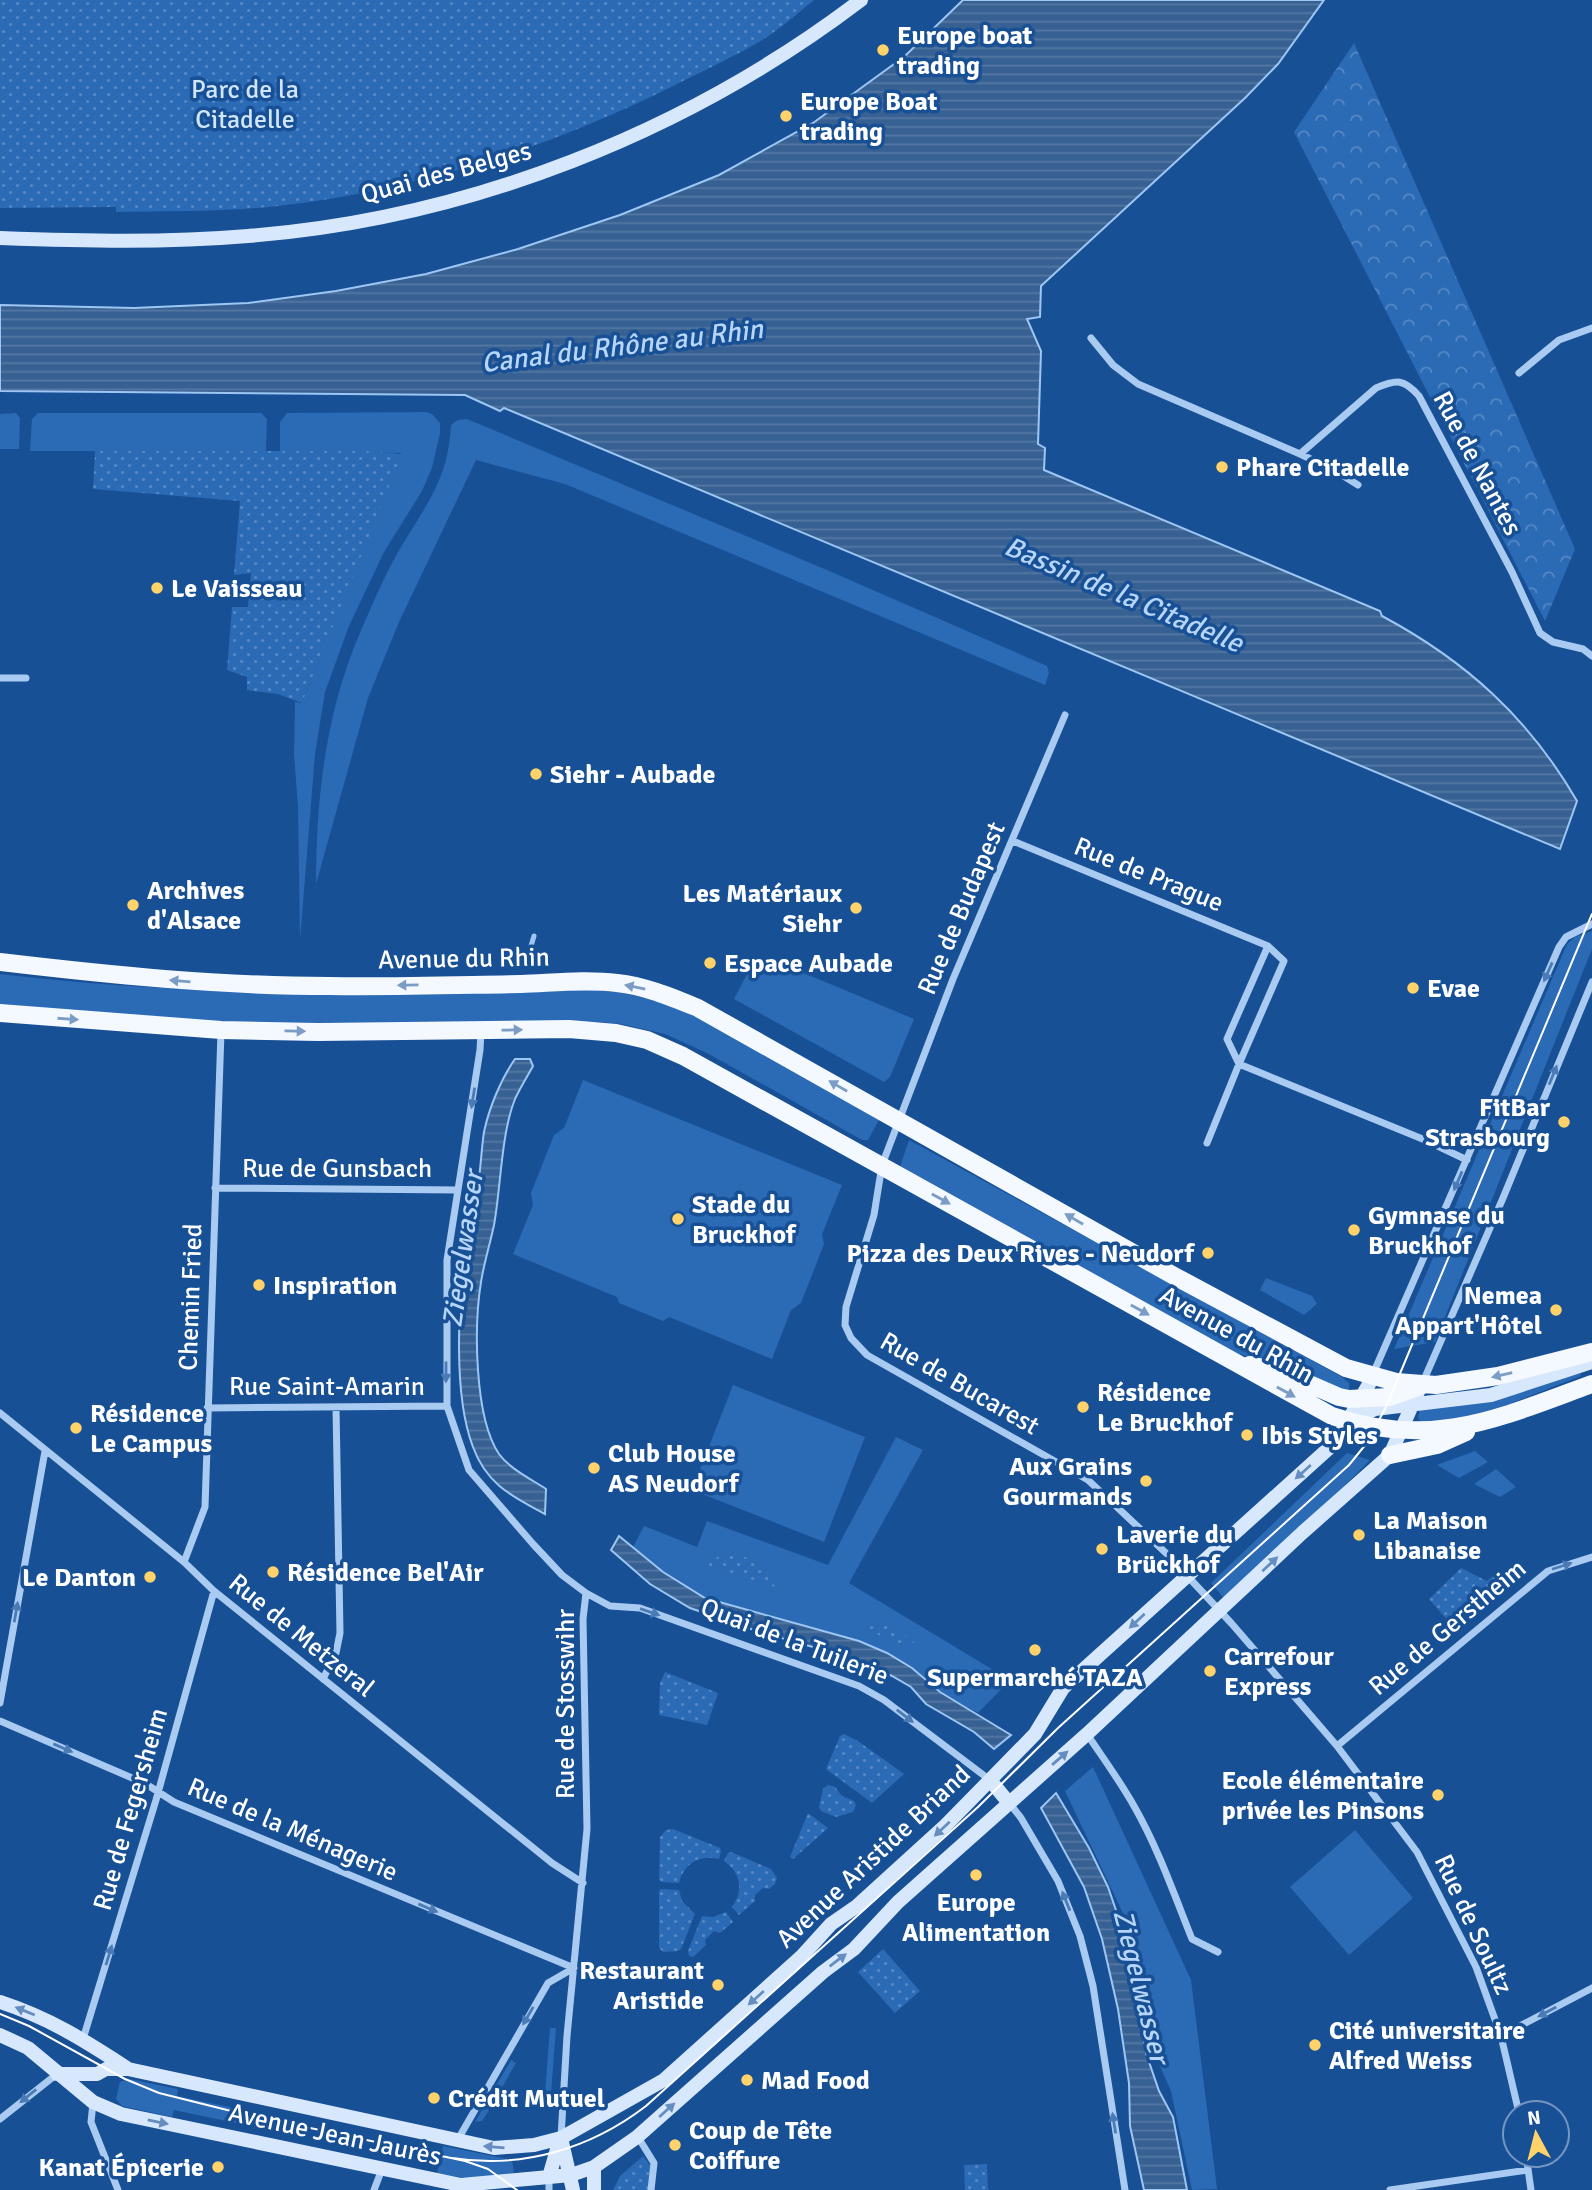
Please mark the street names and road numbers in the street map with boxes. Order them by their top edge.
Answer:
street label: Quai des Belges [357,135,535,211]
street label: Rue de Nantes [1426,386,1529,541]
street label: Rue de Budapest [911,817,1013,1000]
street label: Rue de Prague [1069,830,1228,919]
street label: Avenue du Rhin [378,942,550,976]
street label: Rue de Gunsbach [242,1153,432,1185]
street label: Chemin Fried [172,1223,210,1371]
street label: Avenue du Rhin [1154,1279,1319,1391]
street label: Rue de Bucarest [874,1325,1045,1442]
street label: Rue Saint-Amarin [229,1371,425,1403]
street label: Rue de Gerstheim [1363,1553,1533,1703]
street label: Rue de Metzeral [222,1567,381,1704]
street label: Quai de la Tuilerie [696,1591,893,1692]
street label: Rue de Stosswihr [550,1609,582,1799]
street label: Rue de Fegersheim [87,1704,175,1914]
street label: Avenue Aristide Briand [770,1758,977,1955]
street label: Rue de la Ménagerie [183,1771,402,1889]
street label: Rue de Soultz [1427,1849,1519,2000]
street label: Avenue Jean Jaurès [226,2097,444,2173]

